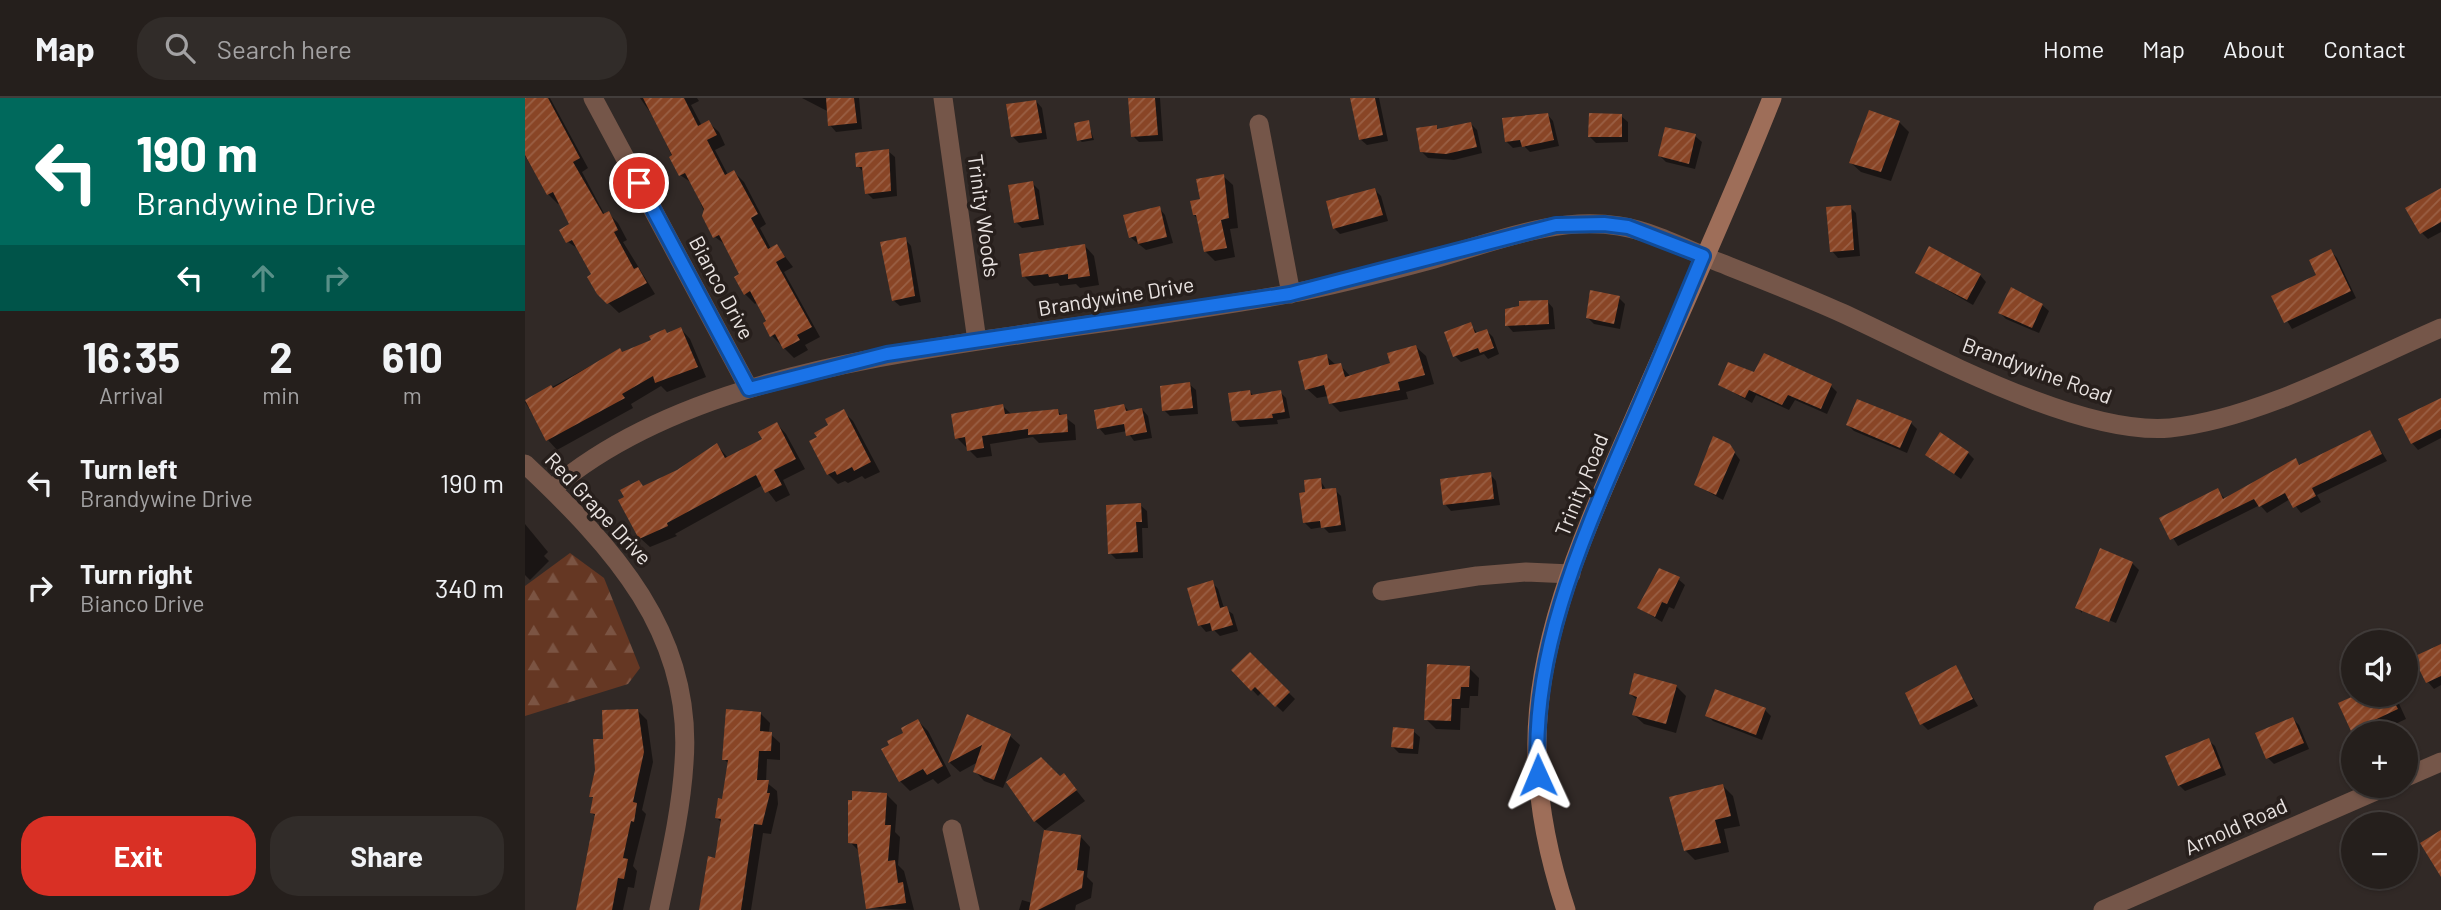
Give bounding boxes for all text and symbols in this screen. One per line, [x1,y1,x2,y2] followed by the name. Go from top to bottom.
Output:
[137,17,627,80] search box
[35,28,95,68] text: Map
[161,29,199,67] icon: search
[217,33,352,64] text: Search here
[2043,34,2104,63] text: Home
[2142,34,2185,63] text: Map
[2223,34,2285,63] text: About
[2323,34,2406,63] text: Contact
[136,123,258,182] text: 190 m
[21,126,112,217] icon: left
[609,153,669,213] pin
[963,153,1005,279] street label: Trinity Woods
[620,164,658,202] icon: arrive
[136,183,376,221] text: Brandywine Drive
[685,231,760,343] street label: Bianco Drive
[171,259,209,297] icon: left
[244,259,282,297] icon: ahead
[317,259,355,297] icon: right
[1036,271,1196,320] street label: Brandywine Drive
[82,331,180,381] text: 16:35
[269,331,293,381] text: 2
[382,331,443,381] text: 610
[1959,331,2116,408] street label: Brandywine Road
[99,381,163,409] text: Arrival
[262,381,300,409] text: min
[403,381,422,409] text: m
[1549,429,1613,539] street label: Trinity Road
[541,447,658,569] street label: Red Grape Drive
[80,453,178,484] text: Turn left
[21,464,59,502] icon: left
[440,467,504,498] text: 190 m
[80,484,253,512] text: Brandywine Drive
[80,558,193,589] text: Turn right
[21,569,59,607] icon: right
[435,572,504,603] text: 340 m
[80,589,205,617] text: Bianco Drive
[2341,630,2418,889] map controls
[2341,630,2418,707] button: sound
[2341,721,2418,798] button: +
[1501,738,1575,812] position arrow
[2180,792,2291,859] street label: Arnold Road
[2341,812,2418,889] button: −
[21,816,256,896] button: Exit
[270,816,504,896] button: Share

